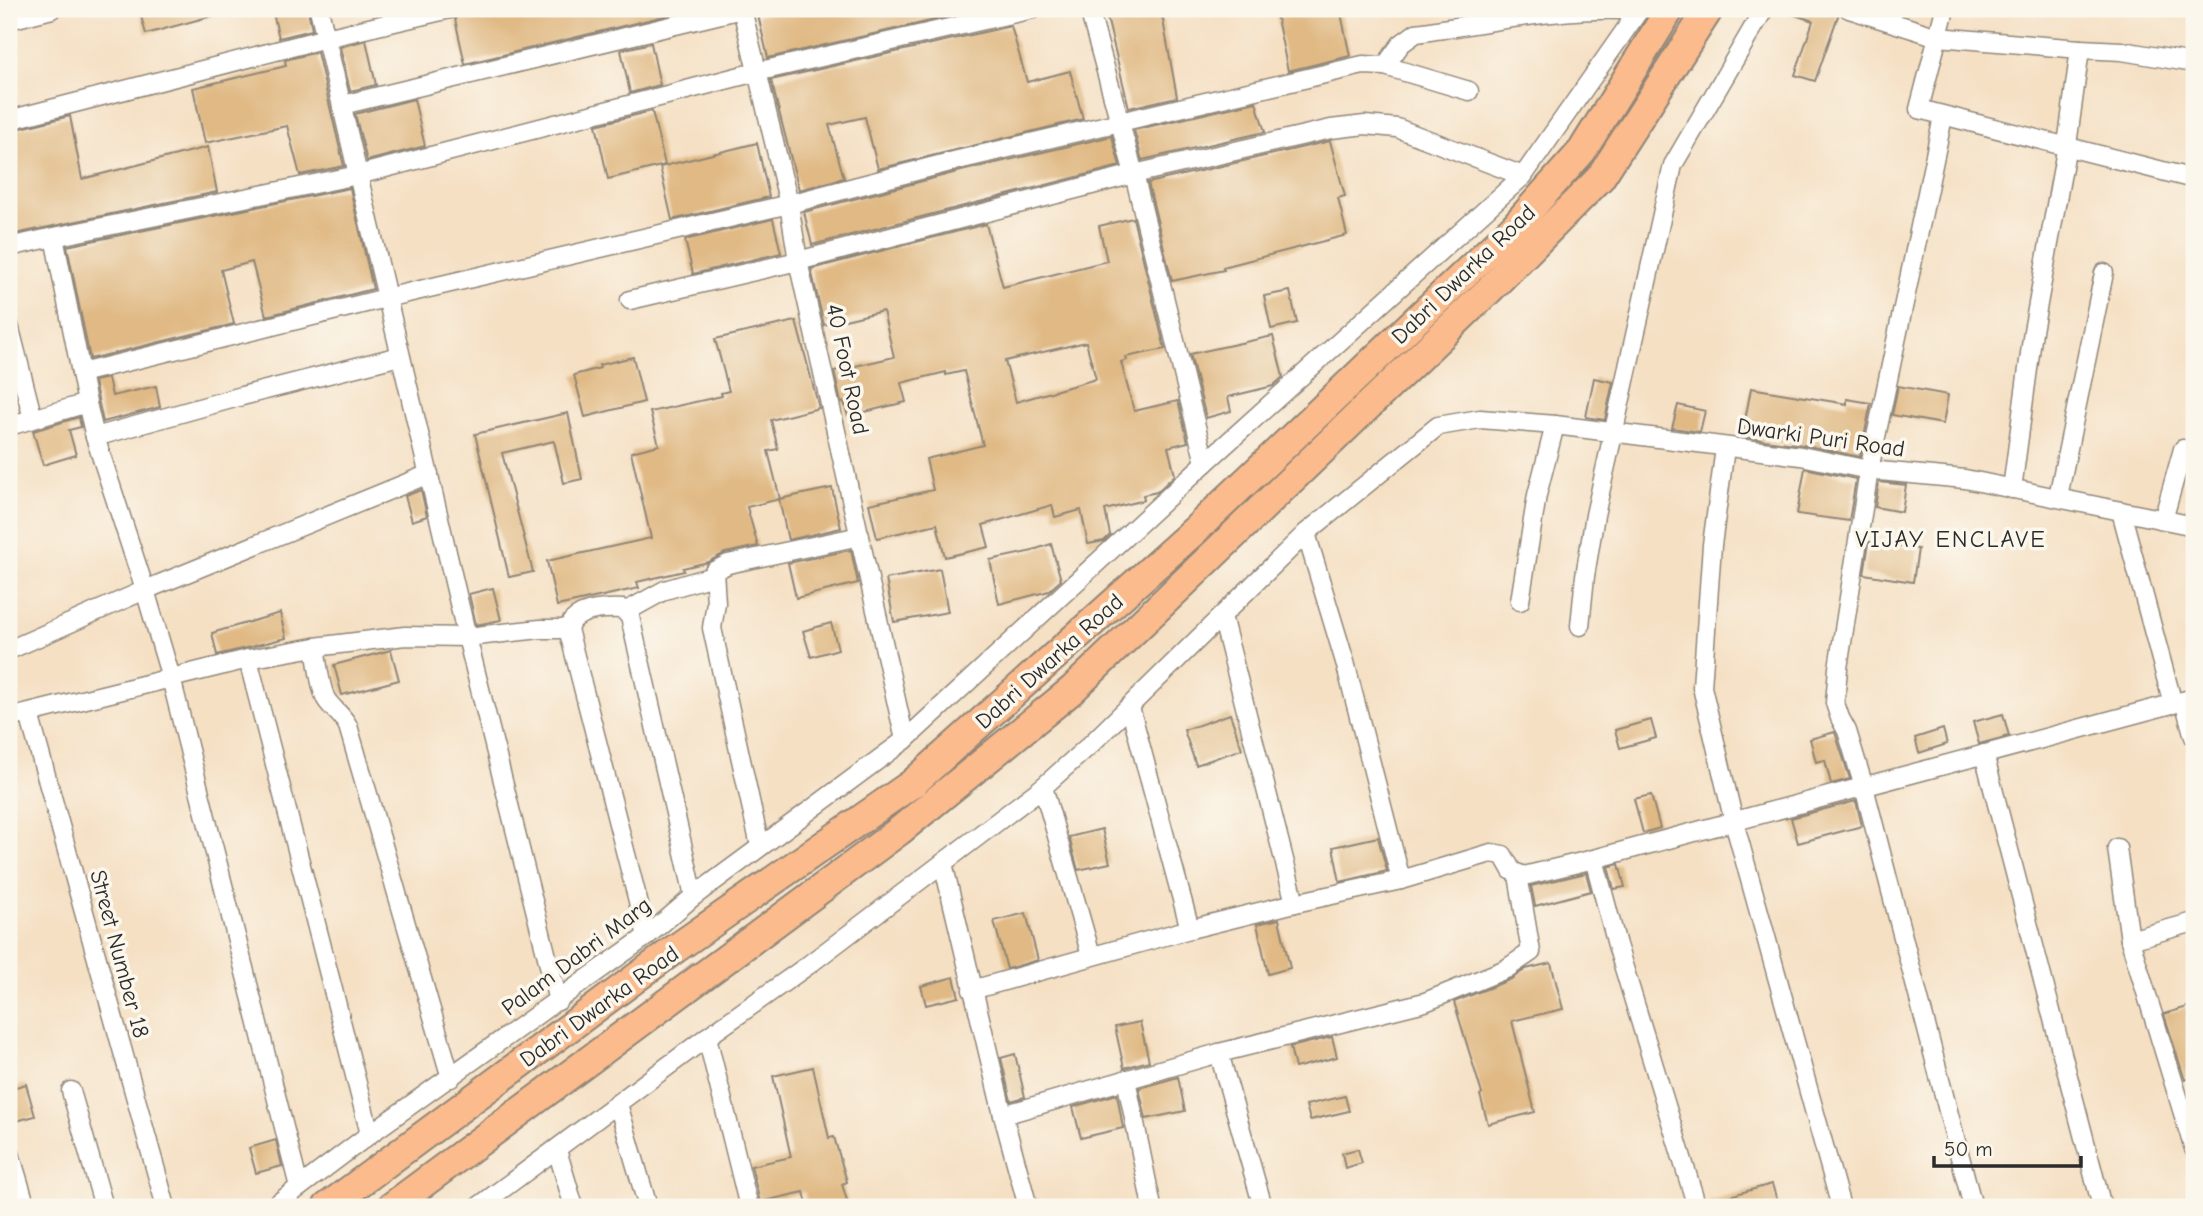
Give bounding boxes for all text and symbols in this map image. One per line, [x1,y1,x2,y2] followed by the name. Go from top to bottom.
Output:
[1386,199,1541,350] street label: Dabri Dwarka Road
[820,301,875,437] street label: 40 Foot Road
[1735,412,1907,463] street label: Dwarki Puri Road
[1855,525,2047,553] district label: VIJAY ENCLAVE
[970,588,1129,735] street label: Dabri Dwarka Road
[84,867,155,1041] street label: Street Number 18
[496,892,656,1021] street label: Palam Dabri Marg
[515,940,684,1073] street label: Dabri Dwarka Road
[1934,1125,2080,1169] scale bar
[1944,1137,1993,1161] text: 50 m

